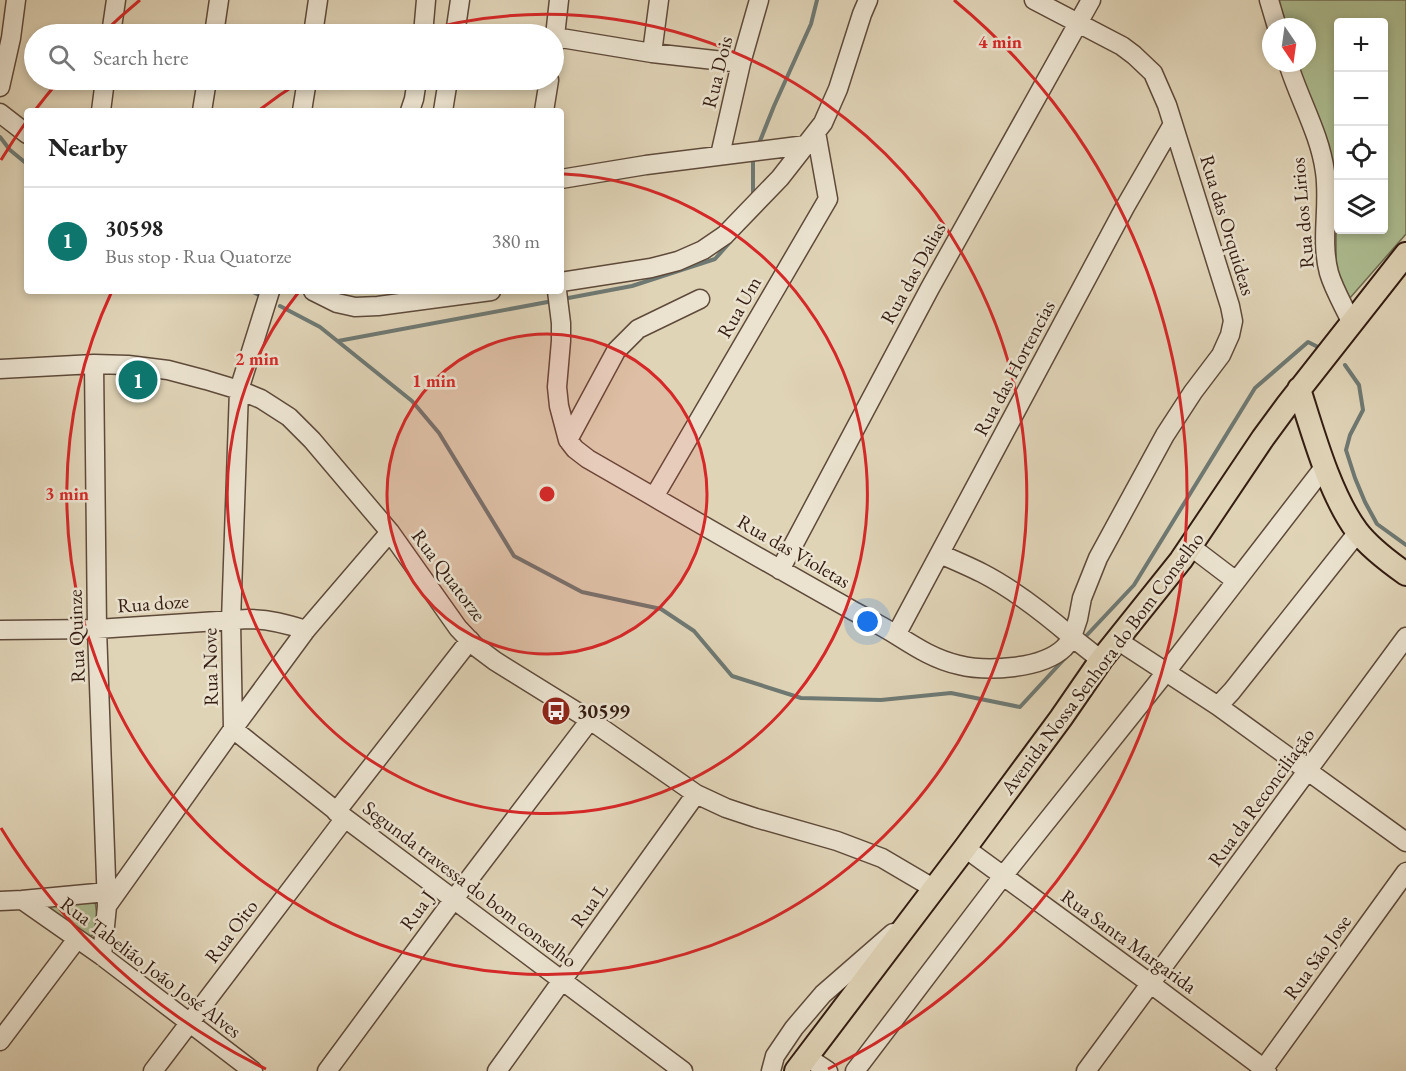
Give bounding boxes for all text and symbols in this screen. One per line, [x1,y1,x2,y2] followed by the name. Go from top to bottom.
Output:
[1262,18,1316,72] north arrow
[1334,18,1388,234] map controls
[1334,18,1388,72] button: +
[24,24,564,90] search box
[978,30,1022,53] text: 4 min
[696,33,738,111] street label: Rua Dois
[45,41,78,74] icon: search
[93,43,188,72] text: Search here
[1334,72,1388,126] button: −
[1334,126,1388,180] button: locate
[48,130,128,164] text: Nearby
[1194,152,1262,298] street label: Rua das Orquideas
[1284,156,1320,270] street label: Rua dos Lirios
[1334,180,1388,234] button: layers
[105,214,163,243] text: 30598
[874,217,952,329] street label: Rua das Dalias
[62,228,73,254] text: 1
[492,228,540,254] text: 380 m
[105,243,292,269] text: Bus stop · Rua Quatorze
[711,271,767,343] street label: Rua Um
[967,296,1061,440] street label: Rua das Hortencias
[235,347,279,370] text: 2 min
[118,358,158,403] pin: 1
[412,369,456,392] text: 1 min
[45,482,89,505] text: 3 min
[537,484,557,504] centre of rings
[733,508,855,594] street label: Rua das Violetas
[406,524,492,626] street label: Rua Quatorze
[994,526,1209,800] street label: Avenida Nossa Senhora do Bom Conselho
[116,588,190,618] street label: Rua doze
[61,589,91,683] street label: Rua Quinze
[853,607,882,636] your location
[196,627,224,706] street label: Rua Nove
[540,695,572,727] bus stop icon: 30599
[577,698,630,724] place label: 30599
[1202,722,1320,872] street label: Rua da Reconciliação
[358,795,582,973] street label: Segunda travessa do bom conselho
[564,877,614,932] street label: Rua L
[1056,883,1202,999] street label: Rua Santa Margarida
[394,885,440,935] street label: Rua J
[55,890,247,1044] street label: Rua Tabelião João José Alves
[199,894,263,968] street label: Rua Oito
[1277,909,1357,1005] street label: Rua São Jose

